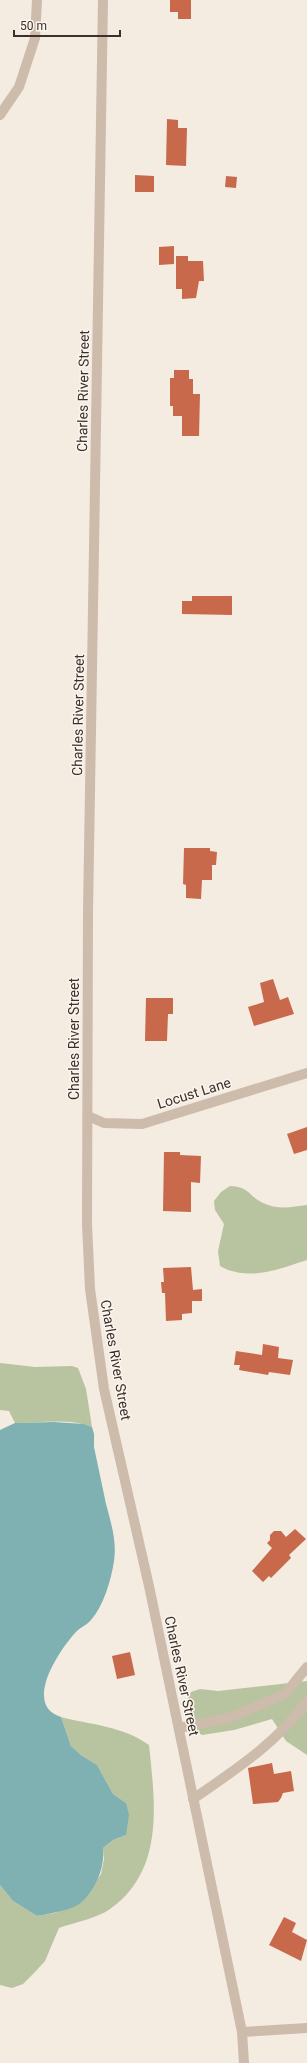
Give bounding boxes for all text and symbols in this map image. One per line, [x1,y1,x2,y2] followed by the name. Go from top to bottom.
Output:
[14,12,120,38] scale bar
[20,19,47,33] text: 50 m
[74,329,92,452] street label: Charles River Street
[69,653,87,776] street label: Charles River Street
[66,978,82,1100] street label: Charles River Street
[155,1074,233,1112] street label: Locust Lane
[98,1299,135,1422] street label: Charles River Street
[161,1615,203,1738] street label: Charles River Street

